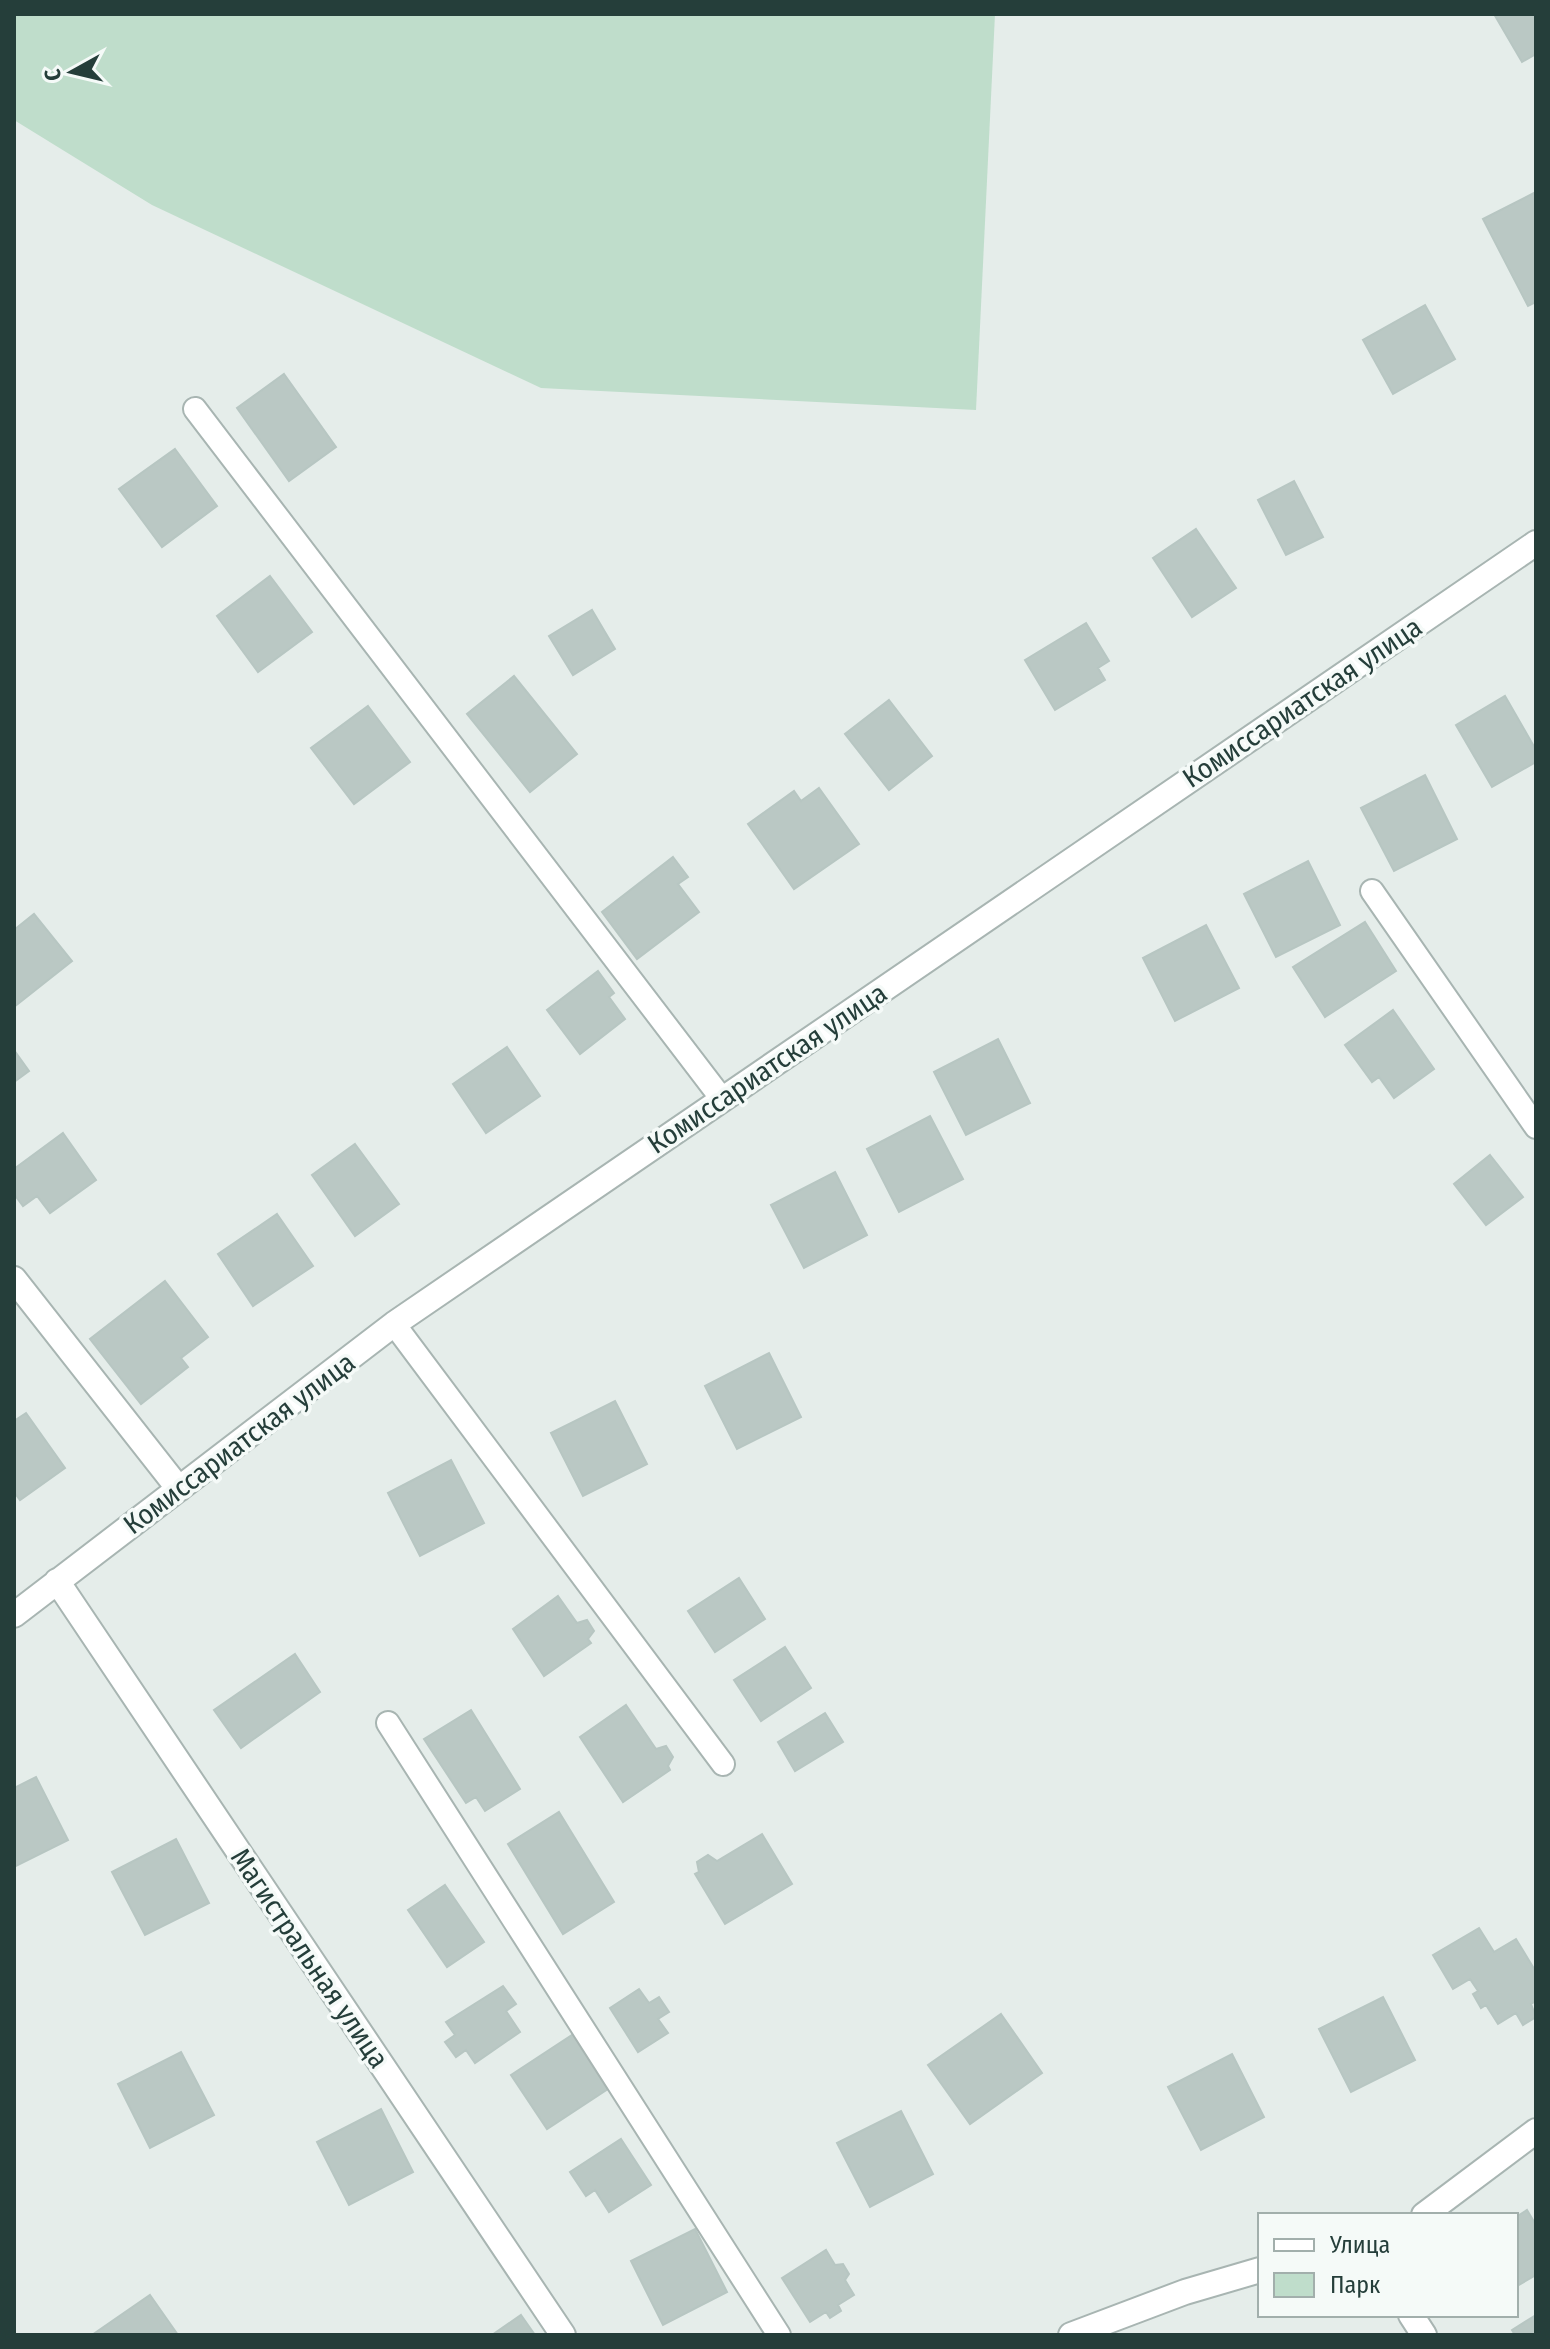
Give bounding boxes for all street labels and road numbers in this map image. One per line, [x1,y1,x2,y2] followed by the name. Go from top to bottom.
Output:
[1177,610,1428,795] street label: Комиссариатская улица
[642,976,893,1161] street label: Комиссариатская улица
[117,1346,361,1541] street label: Комиссариатская улица
[224,1842,395,2074] street label: Магистральная улица

